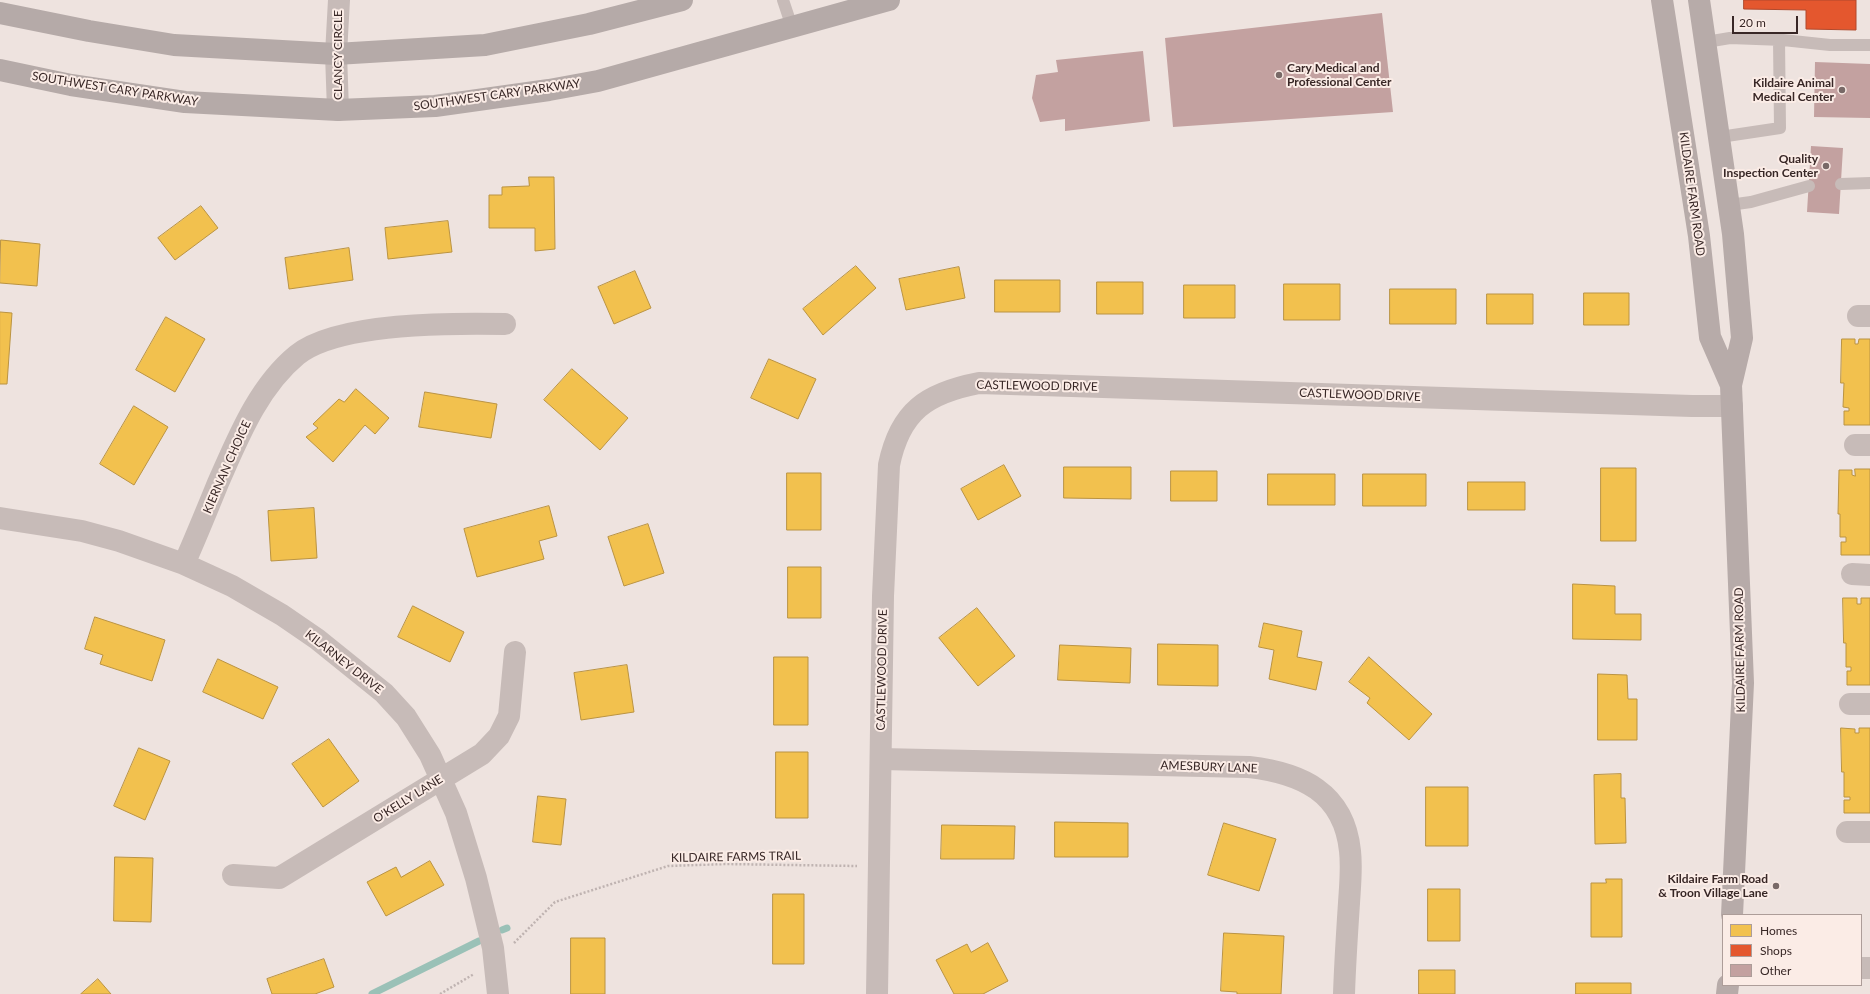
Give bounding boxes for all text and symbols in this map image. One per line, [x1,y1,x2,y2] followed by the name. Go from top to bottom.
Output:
[1734,8,1800,34] scale bar
[331,10,345,100] street label: CLANCY CIRCLE
[1739,15,1766,30] text: 20 m
[1287,61,1391,89] place label: Cary Medical and Professional Center
[31,69,199,109] street label: SOUTHWEST CARY PARKWAY
[1274,70,1284,80] marker: Cary Medical and Professional Center
[413,76,581,114] street label: SOUTHWEST CARY PARKWAY
[1753,76,1834,104] place label: Kildaire Animal Medical Center
[1837,85,1847,95] marker: Kildaire Animal Medical Center
[1676,131,1708,257] street label: KILDAIRE FARM ROAD
[1723,152,1818,180] place label: Quality Inspection Center
[1821,161,1831,171] marker: Quality Inspection Center
[976,378,1098,394] street label: CASTLEWOOD DRIVE
[1299,386,1421,404] street label: CASTLEWOOD DRIVE
[200,418,254,516] street label: KIERNAN CHOICE
[1732,587,1748,713] street label: KILDAIRE FARM ROAD
[874,609,890,731] street label: CASTLEWOOD DRIVE
[302,627,386,697] street label: KILARNEY DRIVE
[1160,758,1258,776] street label: AMESBURY LANE
[371,772,445,826] street label: O'KELLY LANE
[671,849,801,865] street label: KILDAIRE FARMS TRAIL
[1658,872,1768,900] place label: Kildaire Farm Road & Troon Village Lane
[1771,881,1781,891] marker: Kildaire Farm Road & Troon Village Lane
[1722,914,1862,986] legend
[1760,923,1797,938] text: Homes
[1760,943,1792,958] text: Shops
[1760,963,1791,978] text: Other

